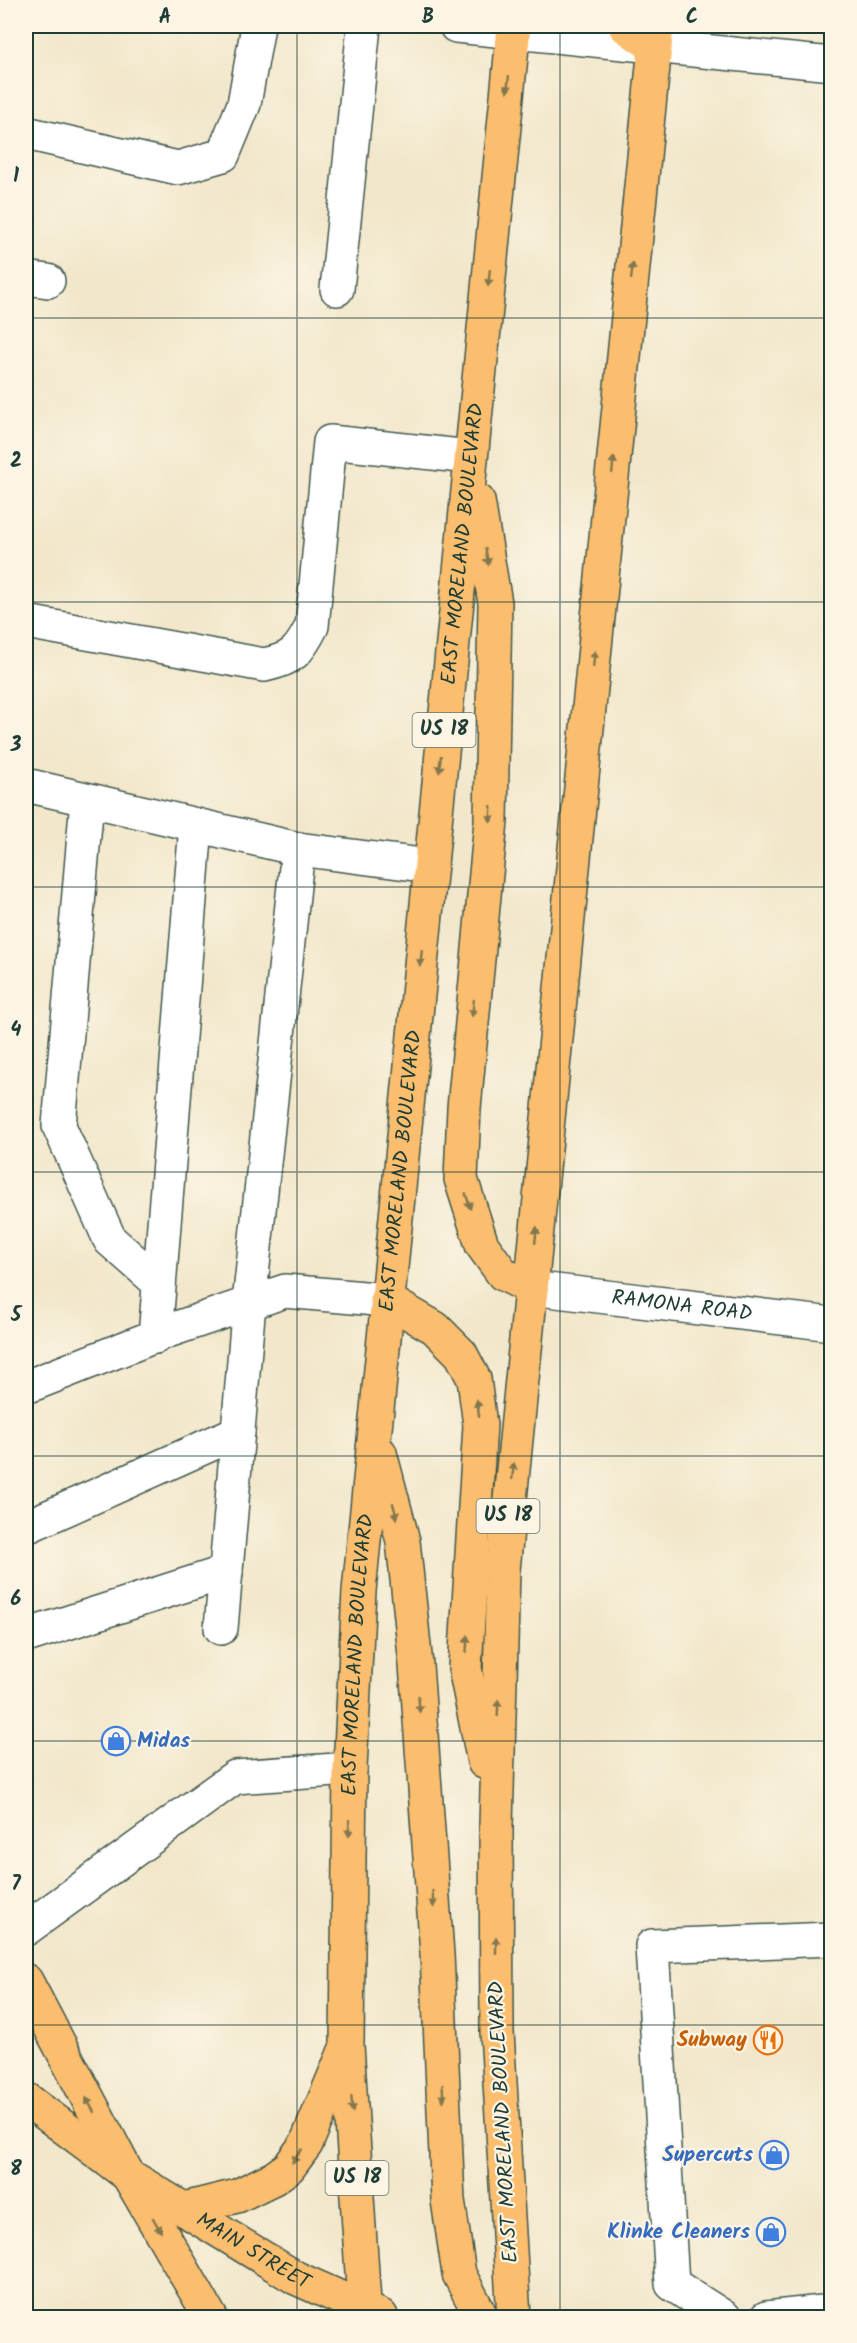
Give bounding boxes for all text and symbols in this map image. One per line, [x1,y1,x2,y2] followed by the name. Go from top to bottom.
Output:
[159,2,171,34] text: A
[422,2,434,34] text: B
[686,2,698,34] text: C
[503,74,513,93] one-way arrow
[13,161,19,193] text: 1
[627,262,637,281] one-way arrow
[484,268,494,287] one-way arrow
[432,402,493,686] street label: EAST MORELAND BOULEVARD
[10,446,22,478] text: 2
[608,456,618,475] one-way arrow
[483,547,492,566] one-way arrow
[589,650,599,669] one-way arrow
[412,713,476,747] road number: US 18
[10,730,22,762] text: 3
[435,755,445,774] one-way arrow
[487,804,496,823] one-way arrow
[416,949,426,968] one-way arrow
[468,999,478,1018] one-way arrow
[11,1015,22,1047] text: 4
[370,1029,431,1313] street label: EAST MORELAND BOULEVARD
[464,1192,473,1210] one-way arrow
[531,1226,541,1245] one-way arrow
[610,1281,754,1331] street label: RAMONA ROAD
[10,1300,23,1332] text: 5
[473,1398,482,1417] one-way arrow
[508,1462,518,1481] one-way arrow
[476,1499,540,1533] road number: US 18
[390,1502,400,1520] one-way arrow
[333,1512,383,1796] street label: EAST MORELAND BOULEVARD
[11,1584,22,1616] text: 6
[462,1635,471,1654] one-way arrow
[414,1695,424,1714] one-way arrow
[494,1698,503,1717] one-way arrow
[100,1725,132,1757] shop icon: Midas
[137,1725,190,1758] place label: Midas
[344,1818,354,1837] one-way arrow
[11,1869,21,1901] text: 7
[428,1889,438,1908] one-way arrow
[491,1935,501,1954] one-way arrow
[480,1980,528,2264] street label: EAST MORELAND BOULEVARD
[677,2024,747,2057] place label: Subway
[752,2024,784,2056] restaurant icon: Subway
[439,2084,448,2103] one-way arrow
[347,2094,357,2113] one-way arrow
[85,2096,95,2113] one-way arrow
[662,2139,753,2172] place label: Supercuts
[758,2139,790,2171] shop icon: Supercuts
[291,2147,303,2163] one-way arrow
[10,2154,22,2186] text: 8
[326,2161,388,2195] road number: US 18
[190,2204,317,2300] street label: MAIN STREET
[607,2216,750,2249] place label: Klinke Cleaners
[755,2216,787,2248] shop icon: Klinke Cleaners
[152,2217,162,2234] one-way arrow

